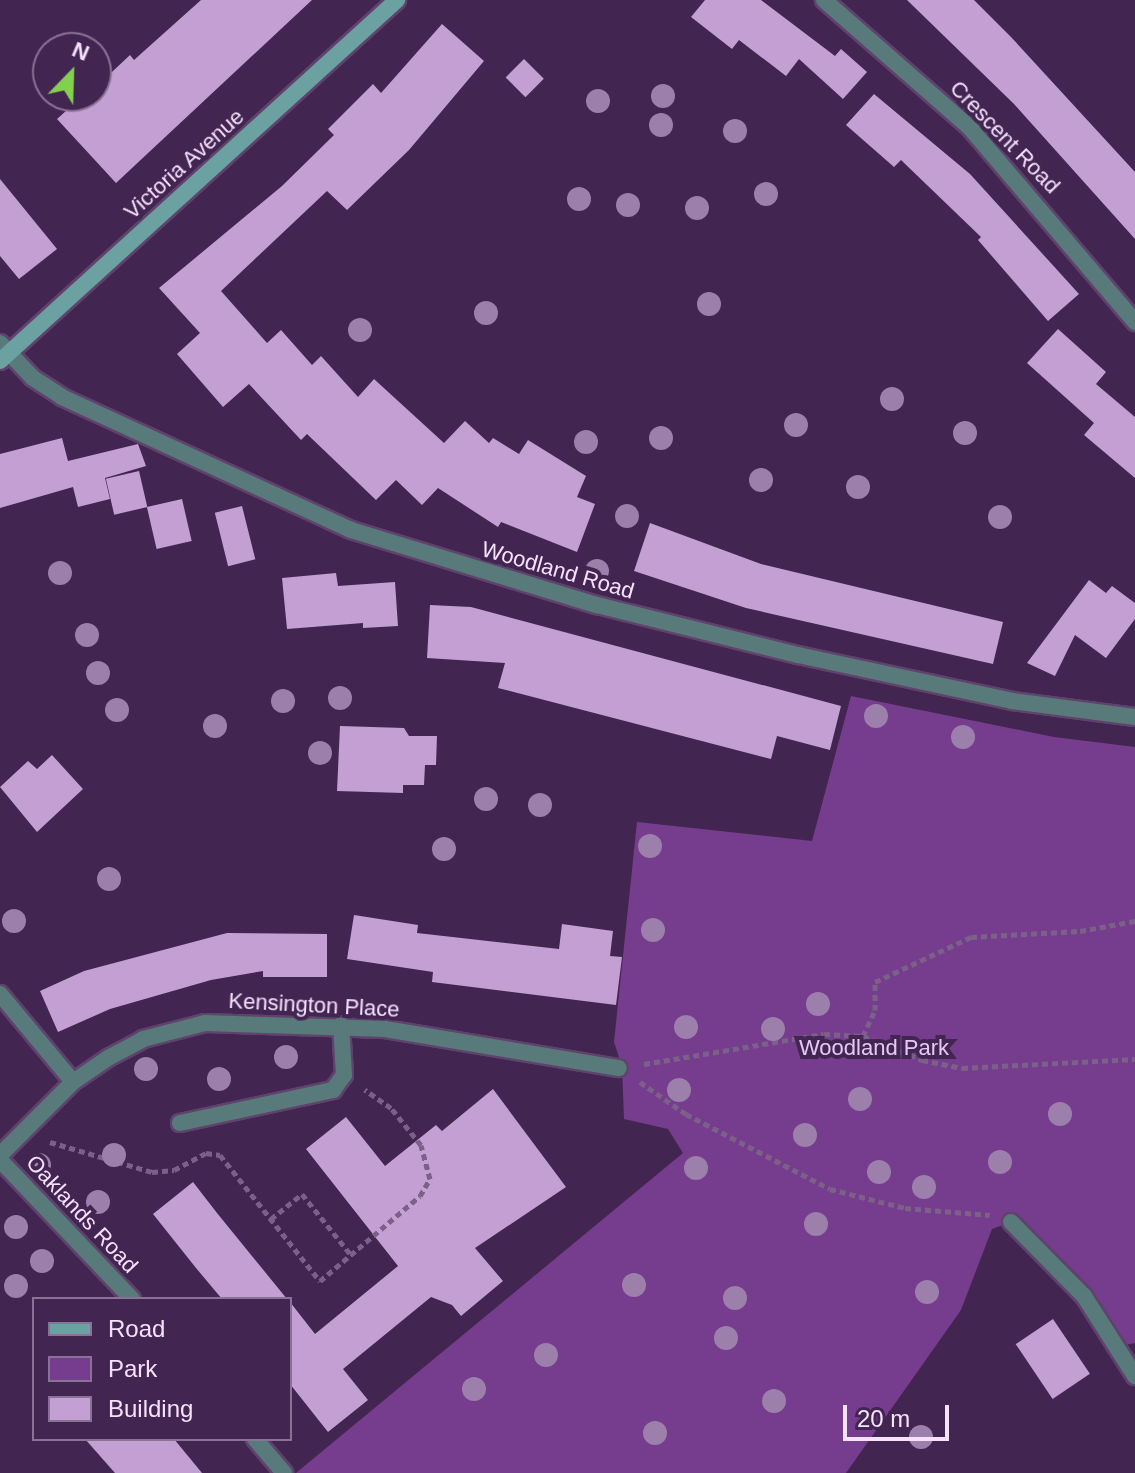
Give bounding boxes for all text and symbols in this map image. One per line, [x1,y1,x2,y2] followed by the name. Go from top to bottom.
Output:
[32,32,112,112] north arrow
[69,37,93,66] text: N
[945,75,1065,199] street label: Crescent Road
[118,103,250,225] street label: Victoria Avenue
[479,536,637,604] street label: Woodland Road
[228,987,400,1023] street label: Kensington Place
[799,1035,949,1061] park label: Woodland Park
[21,1150,143,1278] street label: Oaklands Road
[32,1297,292,1441] legend
[108,1315,165,1342] text: Road
[108,1355,157,1382] text: Park
[847,1389,953,1439] scale bar
[108,1395,193,1422] text: Building
[857,1405,910,1432] text: 20 m

